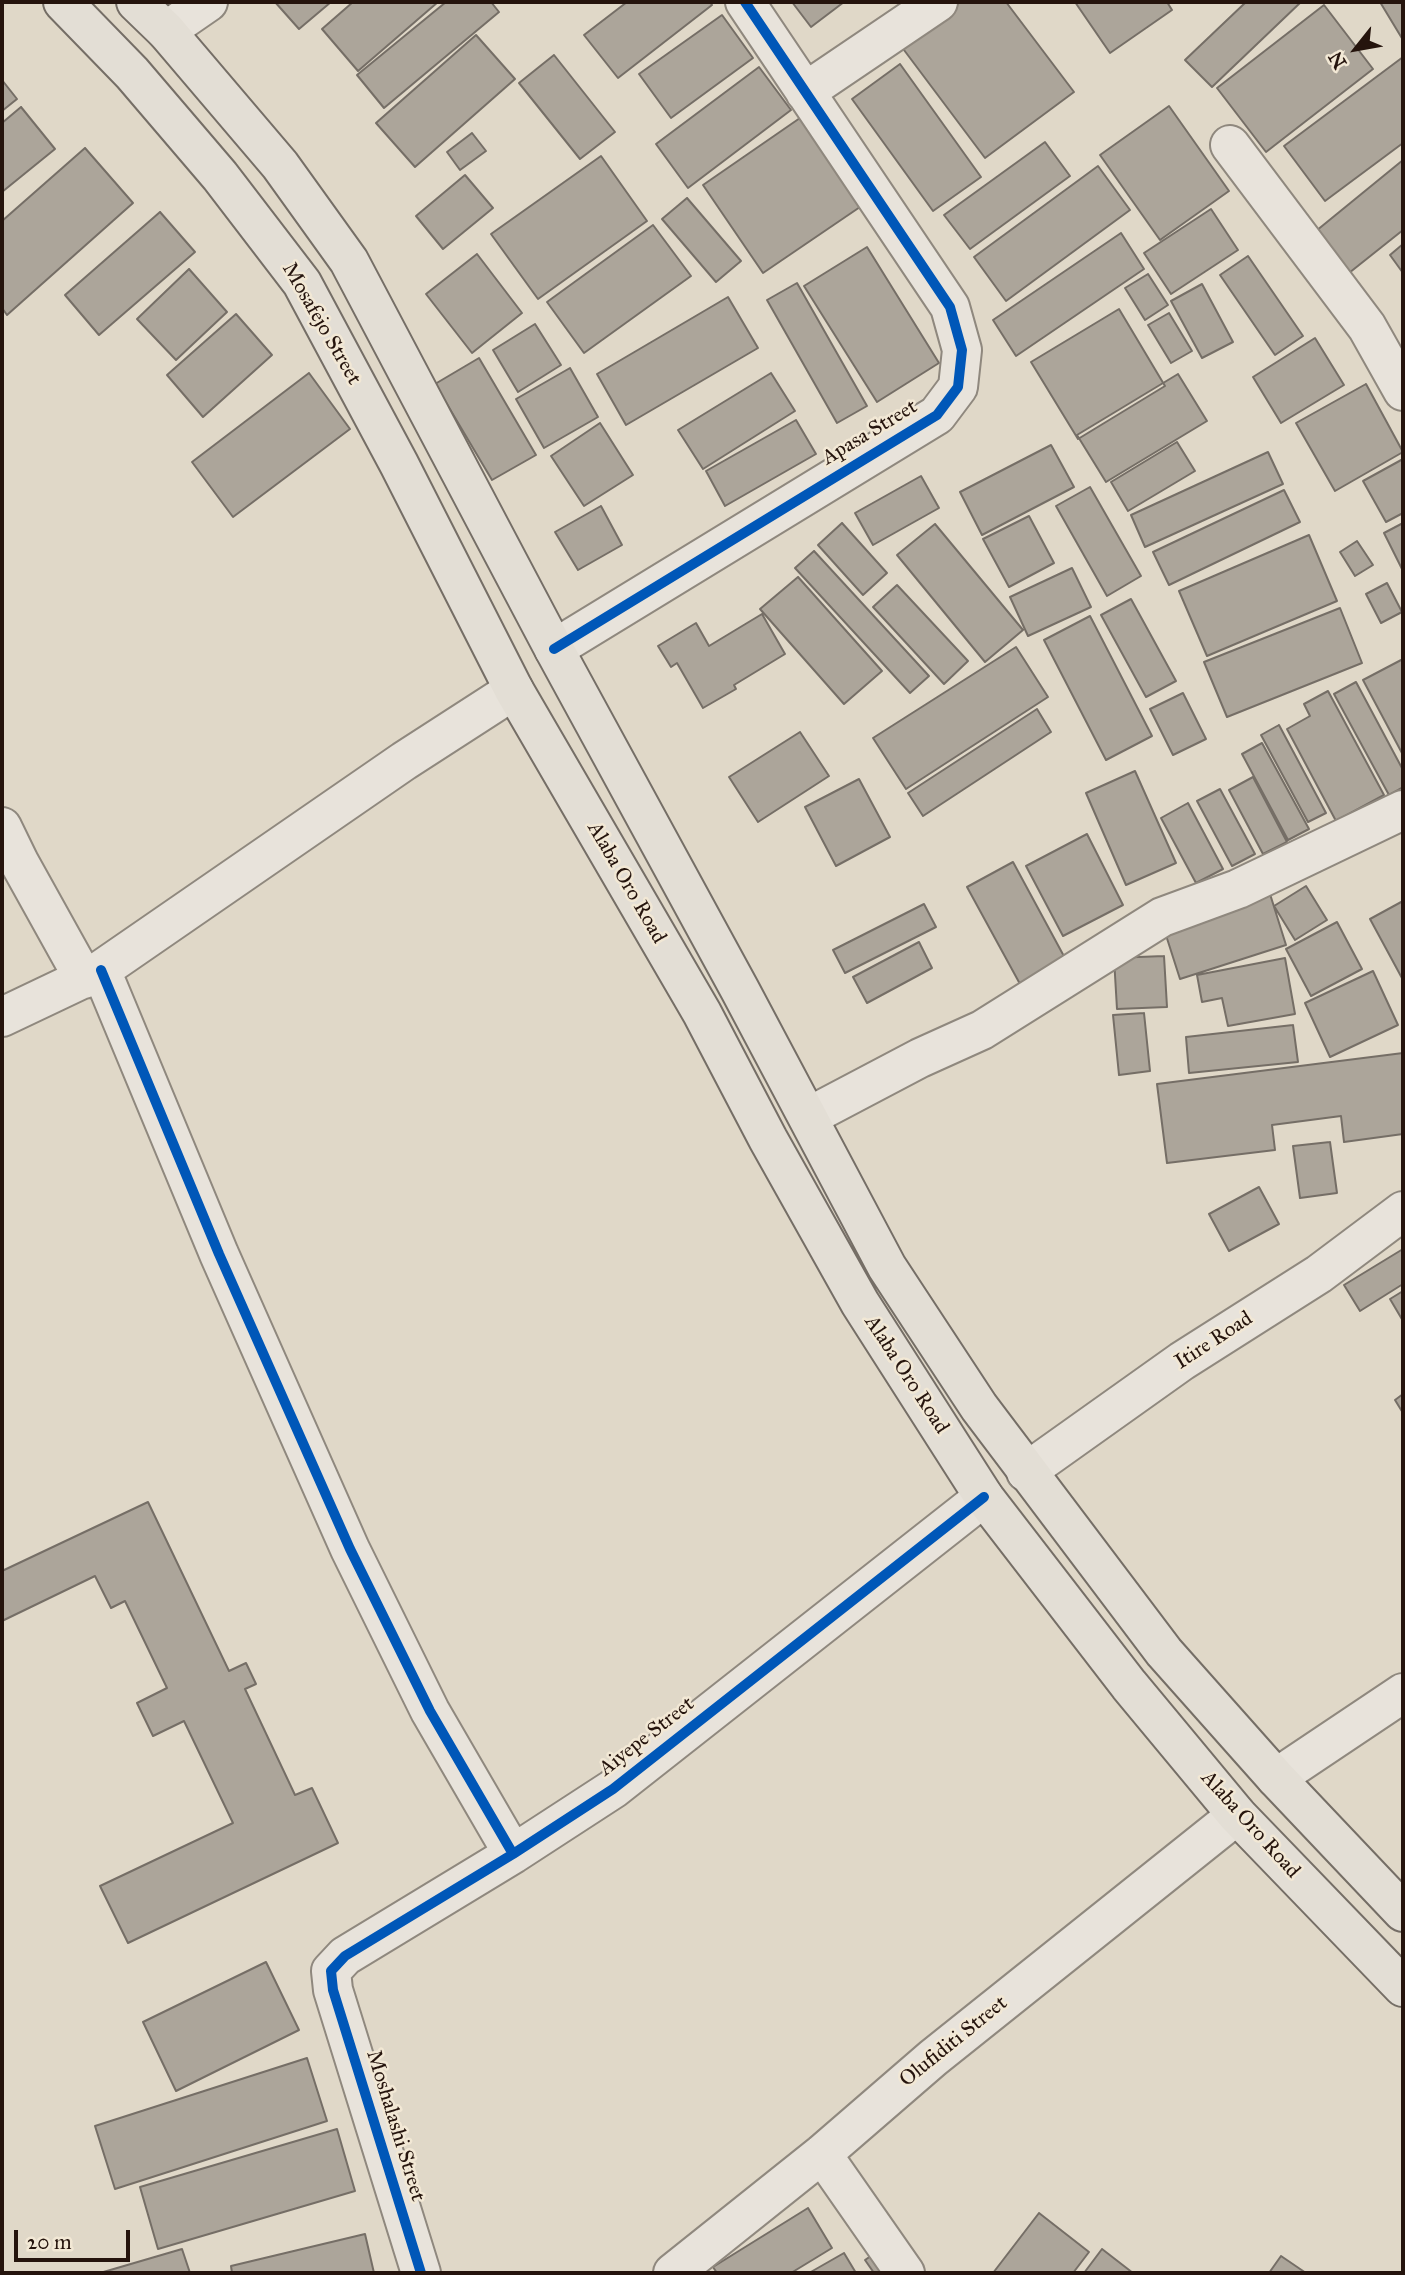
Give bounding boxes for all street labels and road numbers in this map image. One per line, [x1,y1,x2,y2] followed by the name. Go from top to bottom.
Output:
[276,258,366,390] street label: Mosafejo Street
[818,395,922,471] street label: Apasa Street
[581,818,671,948] street label: Alaba Oro Road
[1170,1307,1258,1375] street label: Itire Road
[858,1311,954,1439] street label: Alaba Oro Road
[594,1692,700,1782] street label: Aiyepe Street
[1195,1766,1305,1884] street label: Alaba Oro Road
[895,1991,1013,2093] street label: Olufiditi Street
[360,2047,430,2205] street label: Moshalashi Street

